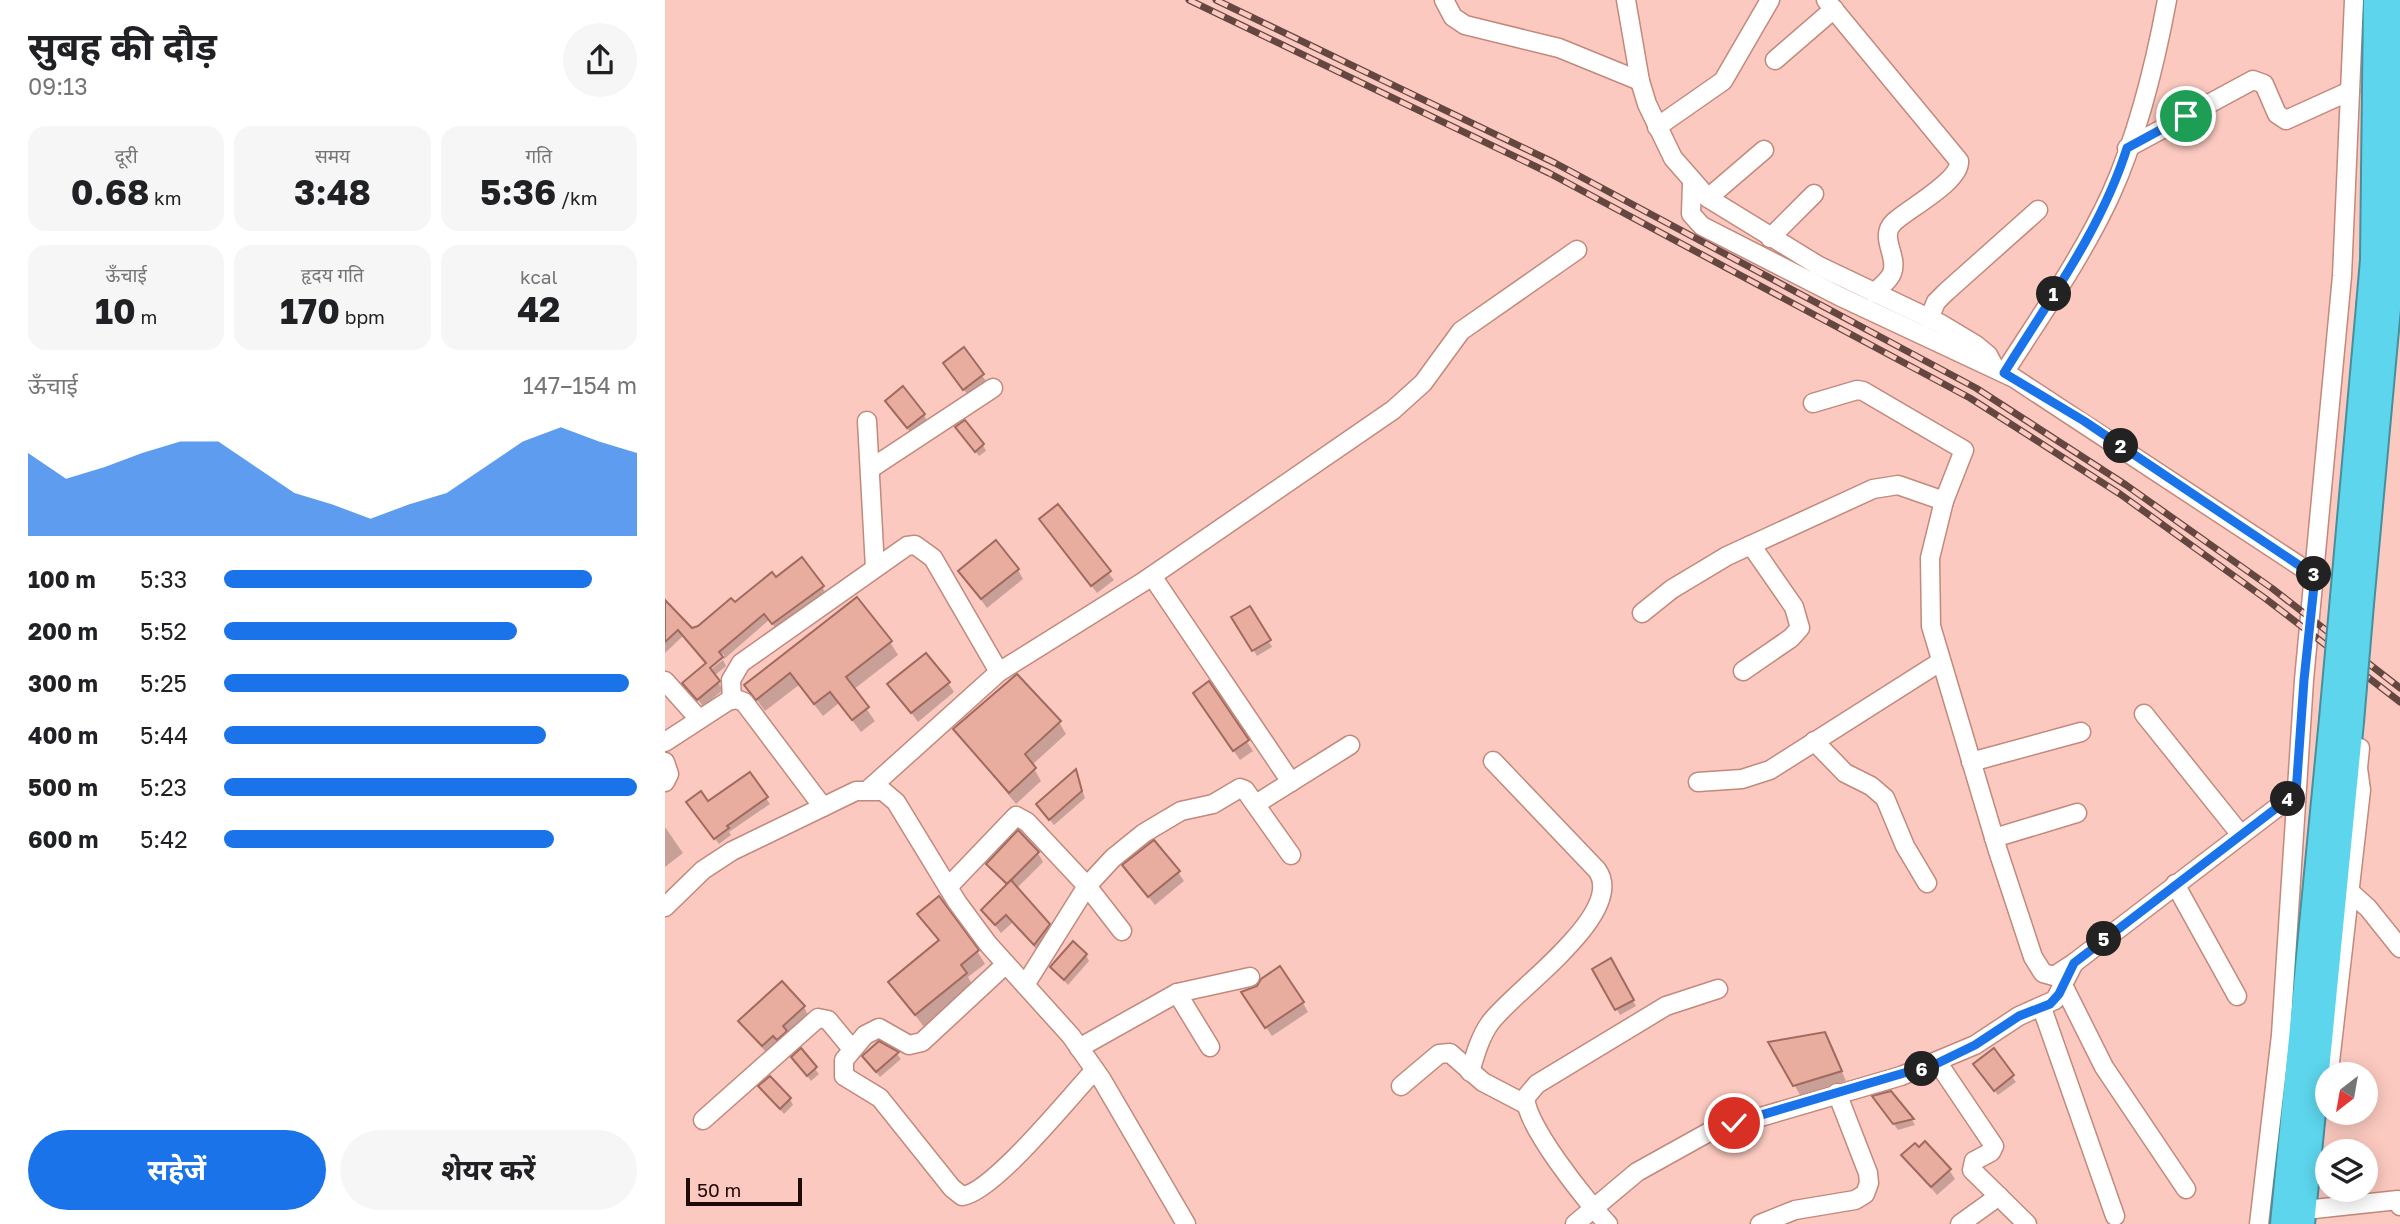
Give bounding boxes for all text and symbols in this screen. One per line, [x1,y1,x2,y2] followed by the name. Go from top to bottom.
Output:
[28,23,217,68] text: सुबह की दौड़
[563,23,637,97] button: share
[28,72,88,100] text: 09:13
[2156,86,2216,146] pin
[2167,97,2205,135] icon: arrive
[115,144,138,167] text: दूरी
[315,144,350,167] text: समय
[526,144,552,167] text: गति
[71,171,149,213] text: 0.68
[294,171,371,213] text: 3:48
[480,171,556,213] text: 5:36
[149,186,182,209] text: km
[556,186,598,209] text: /km
[106,263,147,286] text: ऊँचाई
[301,263,364,286] text: हृदय गति
[520,265,558,288] text: kcal
[2037,276,2071,312] pin: 1
[2049,282,2058,305] text: 1
[517,288,560,330] text: 42
[95,290,136,332] text: 10
[280,290,340,332] text: 170
[136,305,157,328] text: m
[340,305,385,328] text: bpm
[28,371,78,399] text: ऊँचाई
[523,371,637,399] text: 147–154 m
[2103,428,2139,464] pin: 2
[2115,434,2126,457] text: 2
[2297,556,2331,592] pin: 3
[2308,562,2319,585] text: 3
[28,565,96,593] text: 100 m
[140,565,187,593] text: 5:33
[28,617,98,645] text: 200 m
[140,617,187,645] text: 5:52
[28,669,98,697] text: 300 m
[140,669,187,697] text: 5:25
[28,721,98,749] text: 400 m
[140,721,188,749] text: 5:44
[28,773,98,801] text: 500 m
[140,773,187,801] text: 5:23
[2271,782,2305,816] pin: 4
[2282,787,2293,810] text: 4
[28,825,98,853] text: 600 m
[140,825,188,853] text: 5:42
[2087,922,2121,956] pin: 5
[2098,927,2109,950] text: 5
[1905,1052,1939,1086] pin: 6
[1915,1057,1928,1080] text: 6
[2315,1062,2378,1125] north arrow
[2315,1062,2378,1202] map controls
[1704,1093,1764,1153] pin
[1715,1104,1753,1142] icon: check
[28,1130,326,1210] button: सहेजें
[340,1130,637,1210] button: शेयर करें
[2315,1139,2378,1202] button: layers
[686,1175,801,1207] scale bar
[697,1178,741,1201] text: 50 m

